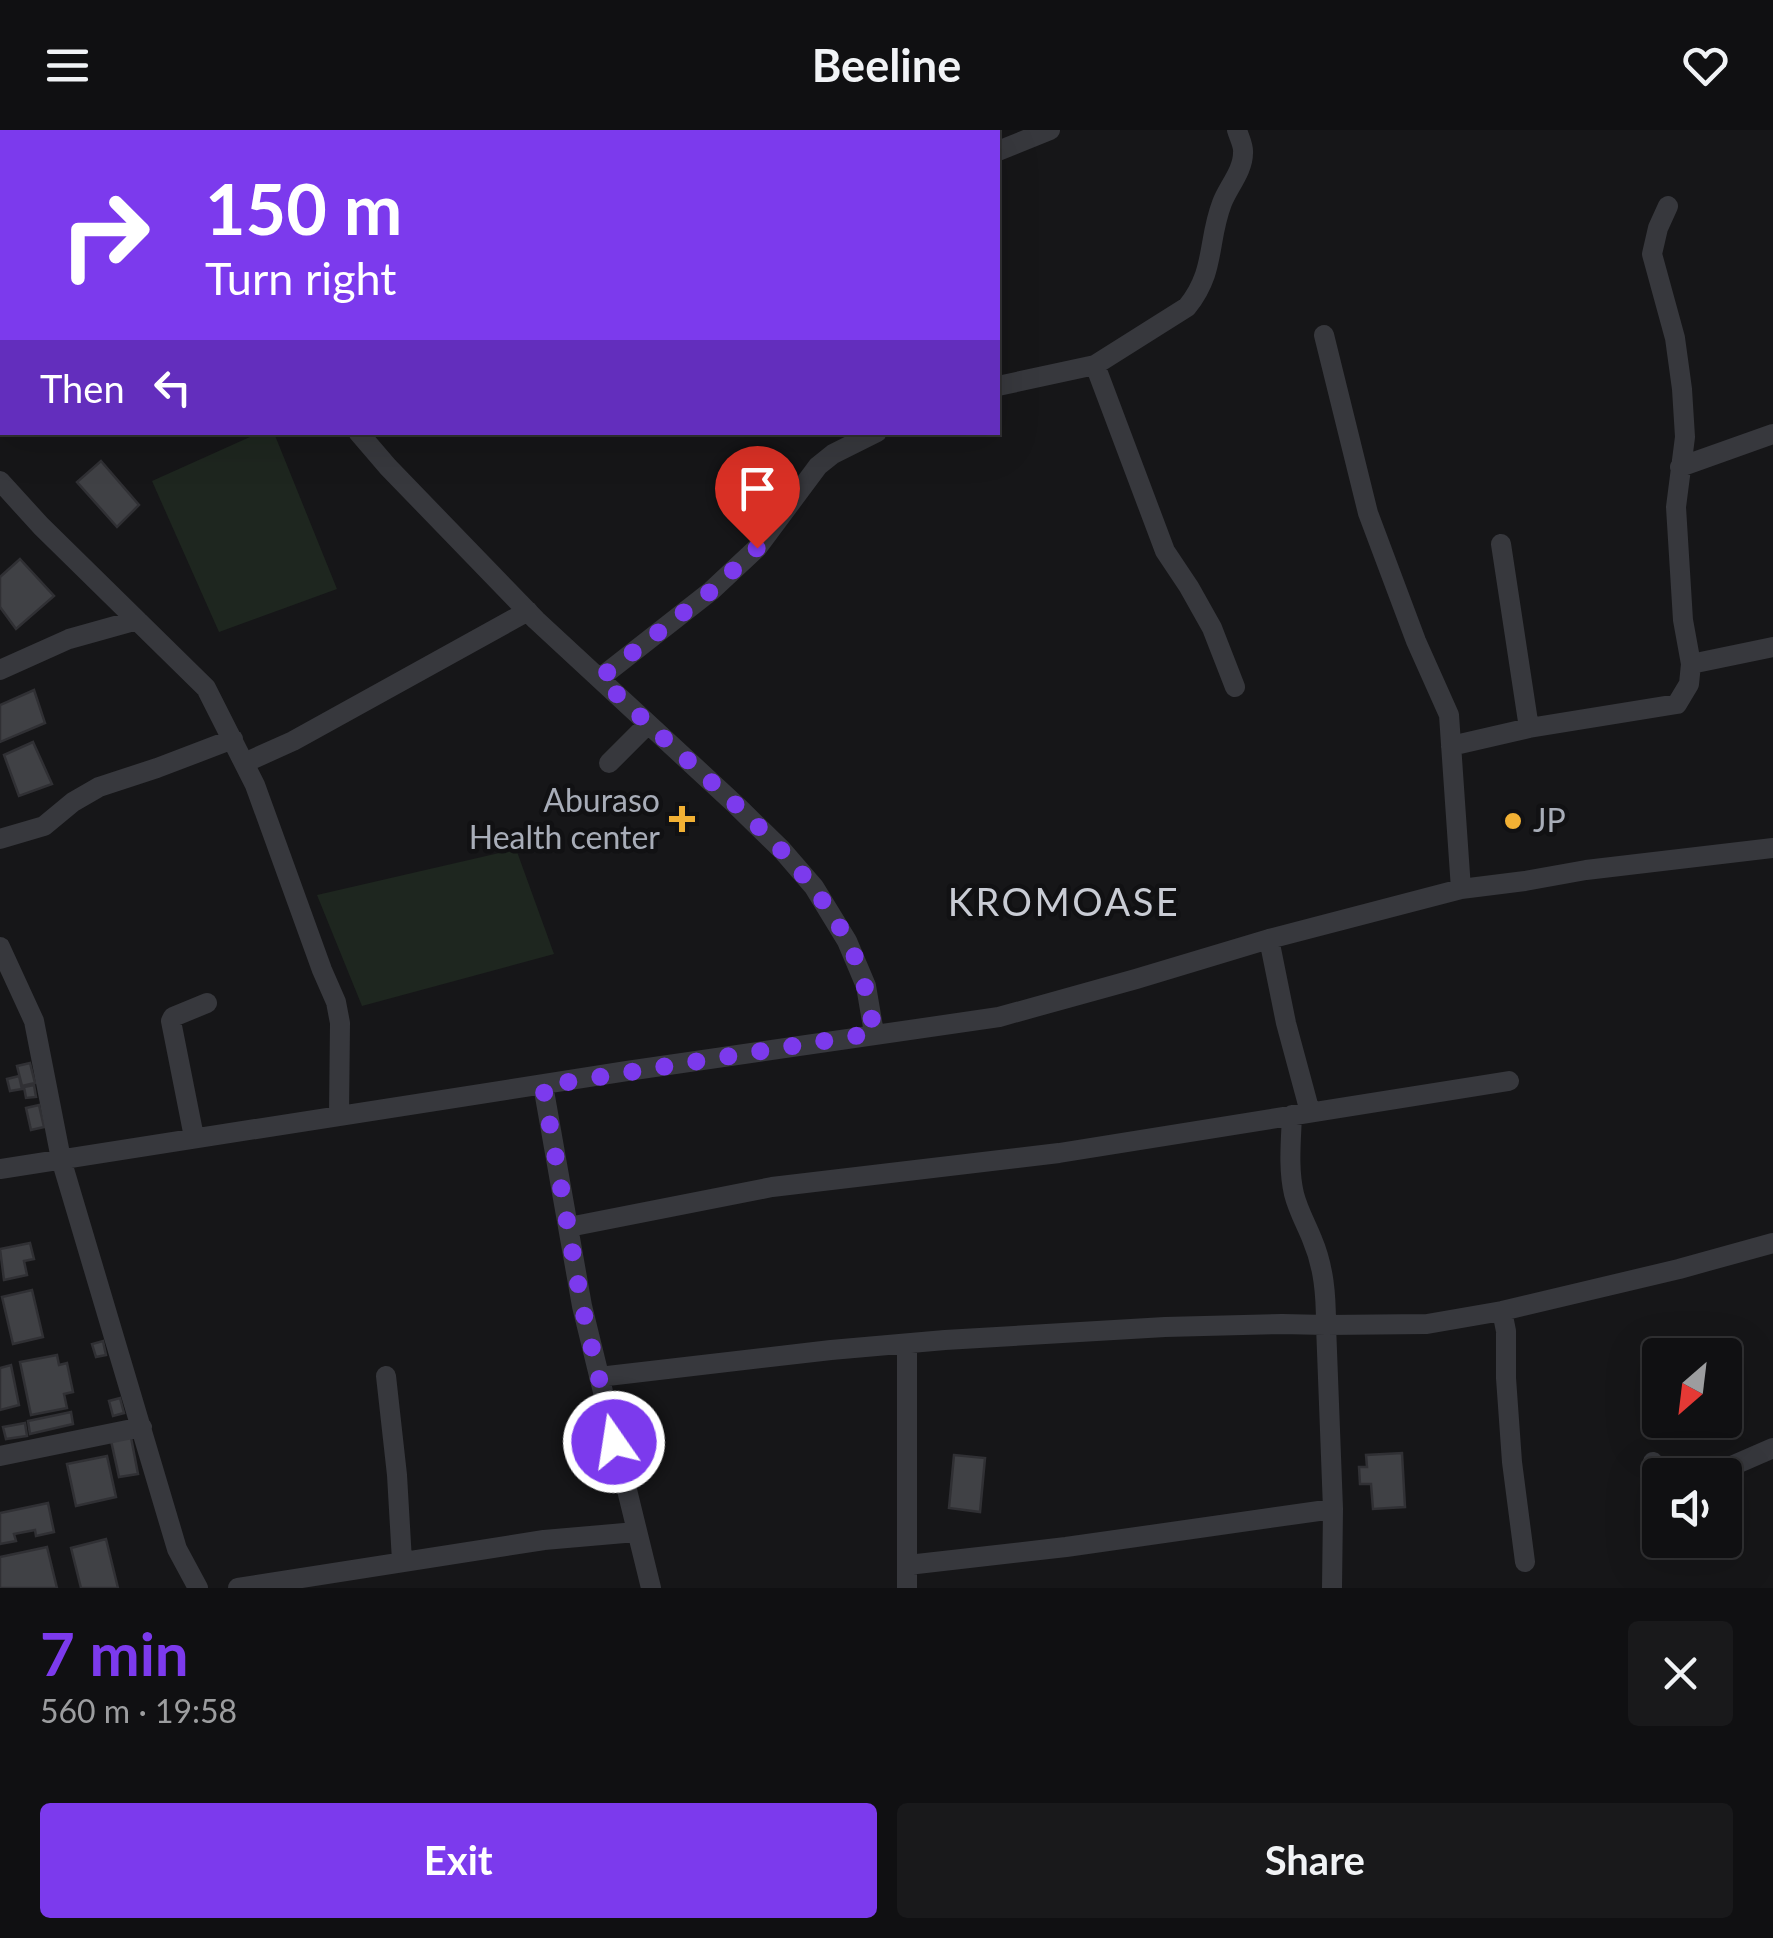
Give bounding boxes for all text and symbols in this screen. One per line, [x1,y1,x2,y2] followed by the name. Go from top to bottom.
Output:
[40,38,95,93] icon: menu
[812,38,961,92] text: Beeline
[1678,38,1733,93] icon: heart
[205,166,402,250] text: 150 m
[40,170,170,300] icon: right
[205,251,396,305] text: Turn right
[145,360,200,415] icon: left
[40,365,125,411] text: Then
[715,446,800,549] pin
[730,461,785,516] icon: arrive
[469,780,660,856] place label: Aburaso Health center
[1533,800,1566,839] place label: JP
[669,806,695,832] marker: Aburaso Health center
[1502,810,1524,832] marker: JP
[948,878,1180,924] district label: KROMOASE
[1642,1338,1742,1438] north arrow
[1642,1338,1742,1558] map controls
[562,1390,666,1494] position arrow
[1642,1458,1742,1558] button: sound
[40,1617,189,1689] text: 7 min
[1628,1621,1733,1726] button: close
[40,1691,237,1730] text: 560 m · 19:58
[40,1803,877,1918] button: Exit
[897,1803,1733,1918] button: Share

